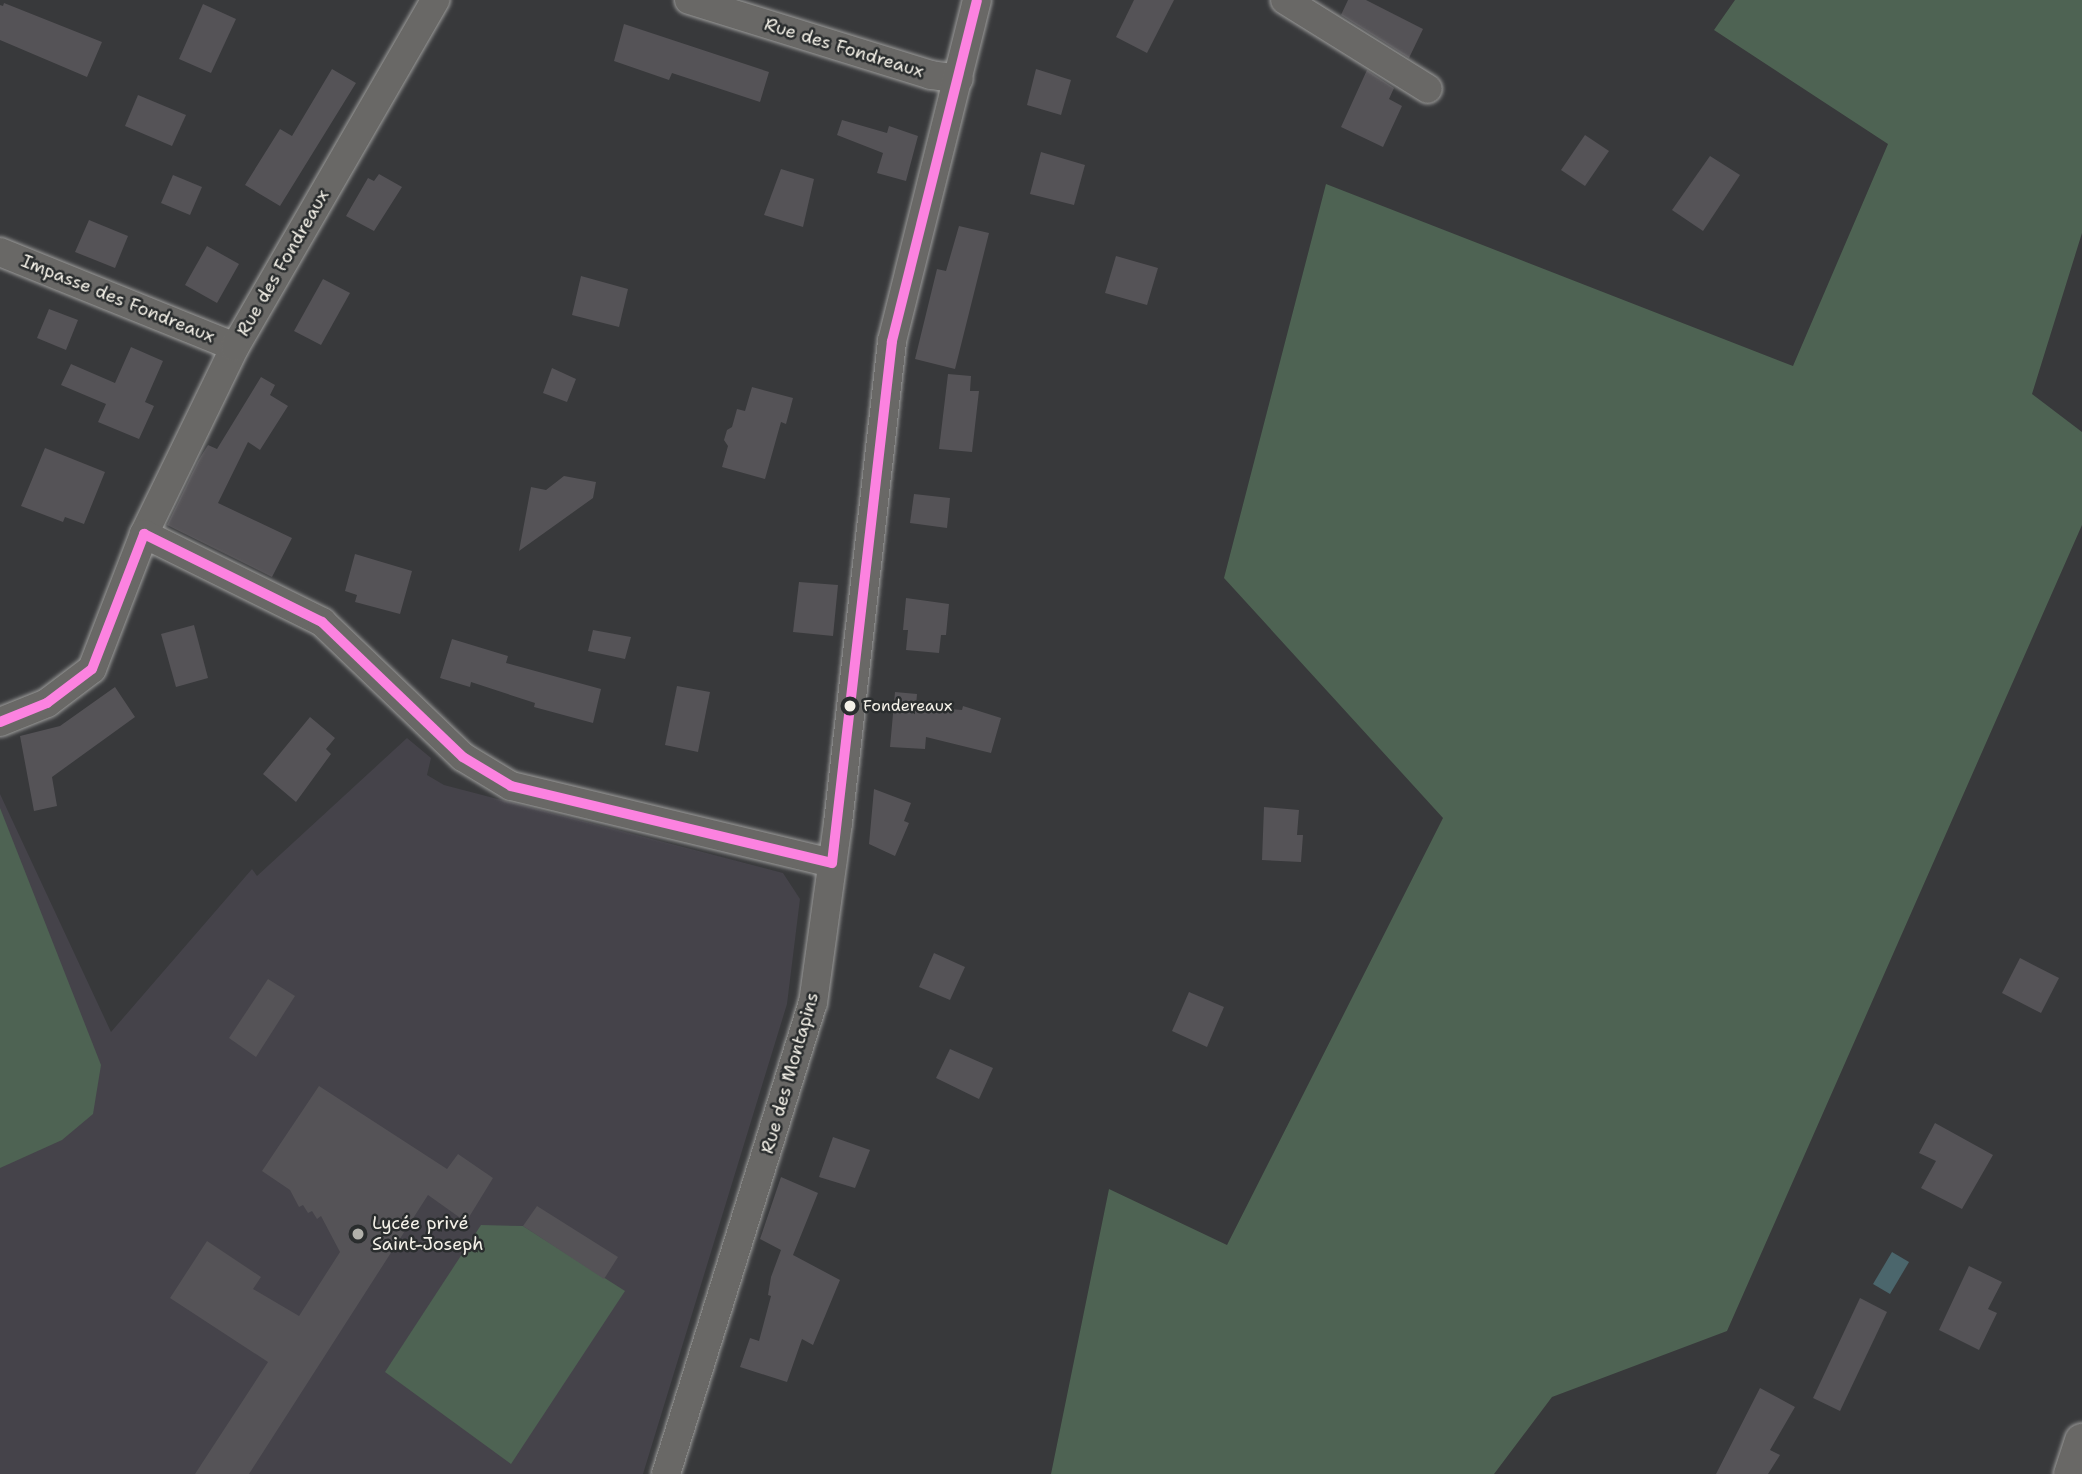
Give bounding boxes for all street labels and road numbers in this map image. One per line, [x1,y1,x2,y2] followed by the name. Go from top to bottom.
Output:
[762,13,926,83] street label: Rue des Fondreaux
[232,186,334,340] street label: Rue des Fondreaux
[18,250,218,348] street label: Impasse des Fondreaux
[757,990,823,1156] street label: Rue des Montapins

